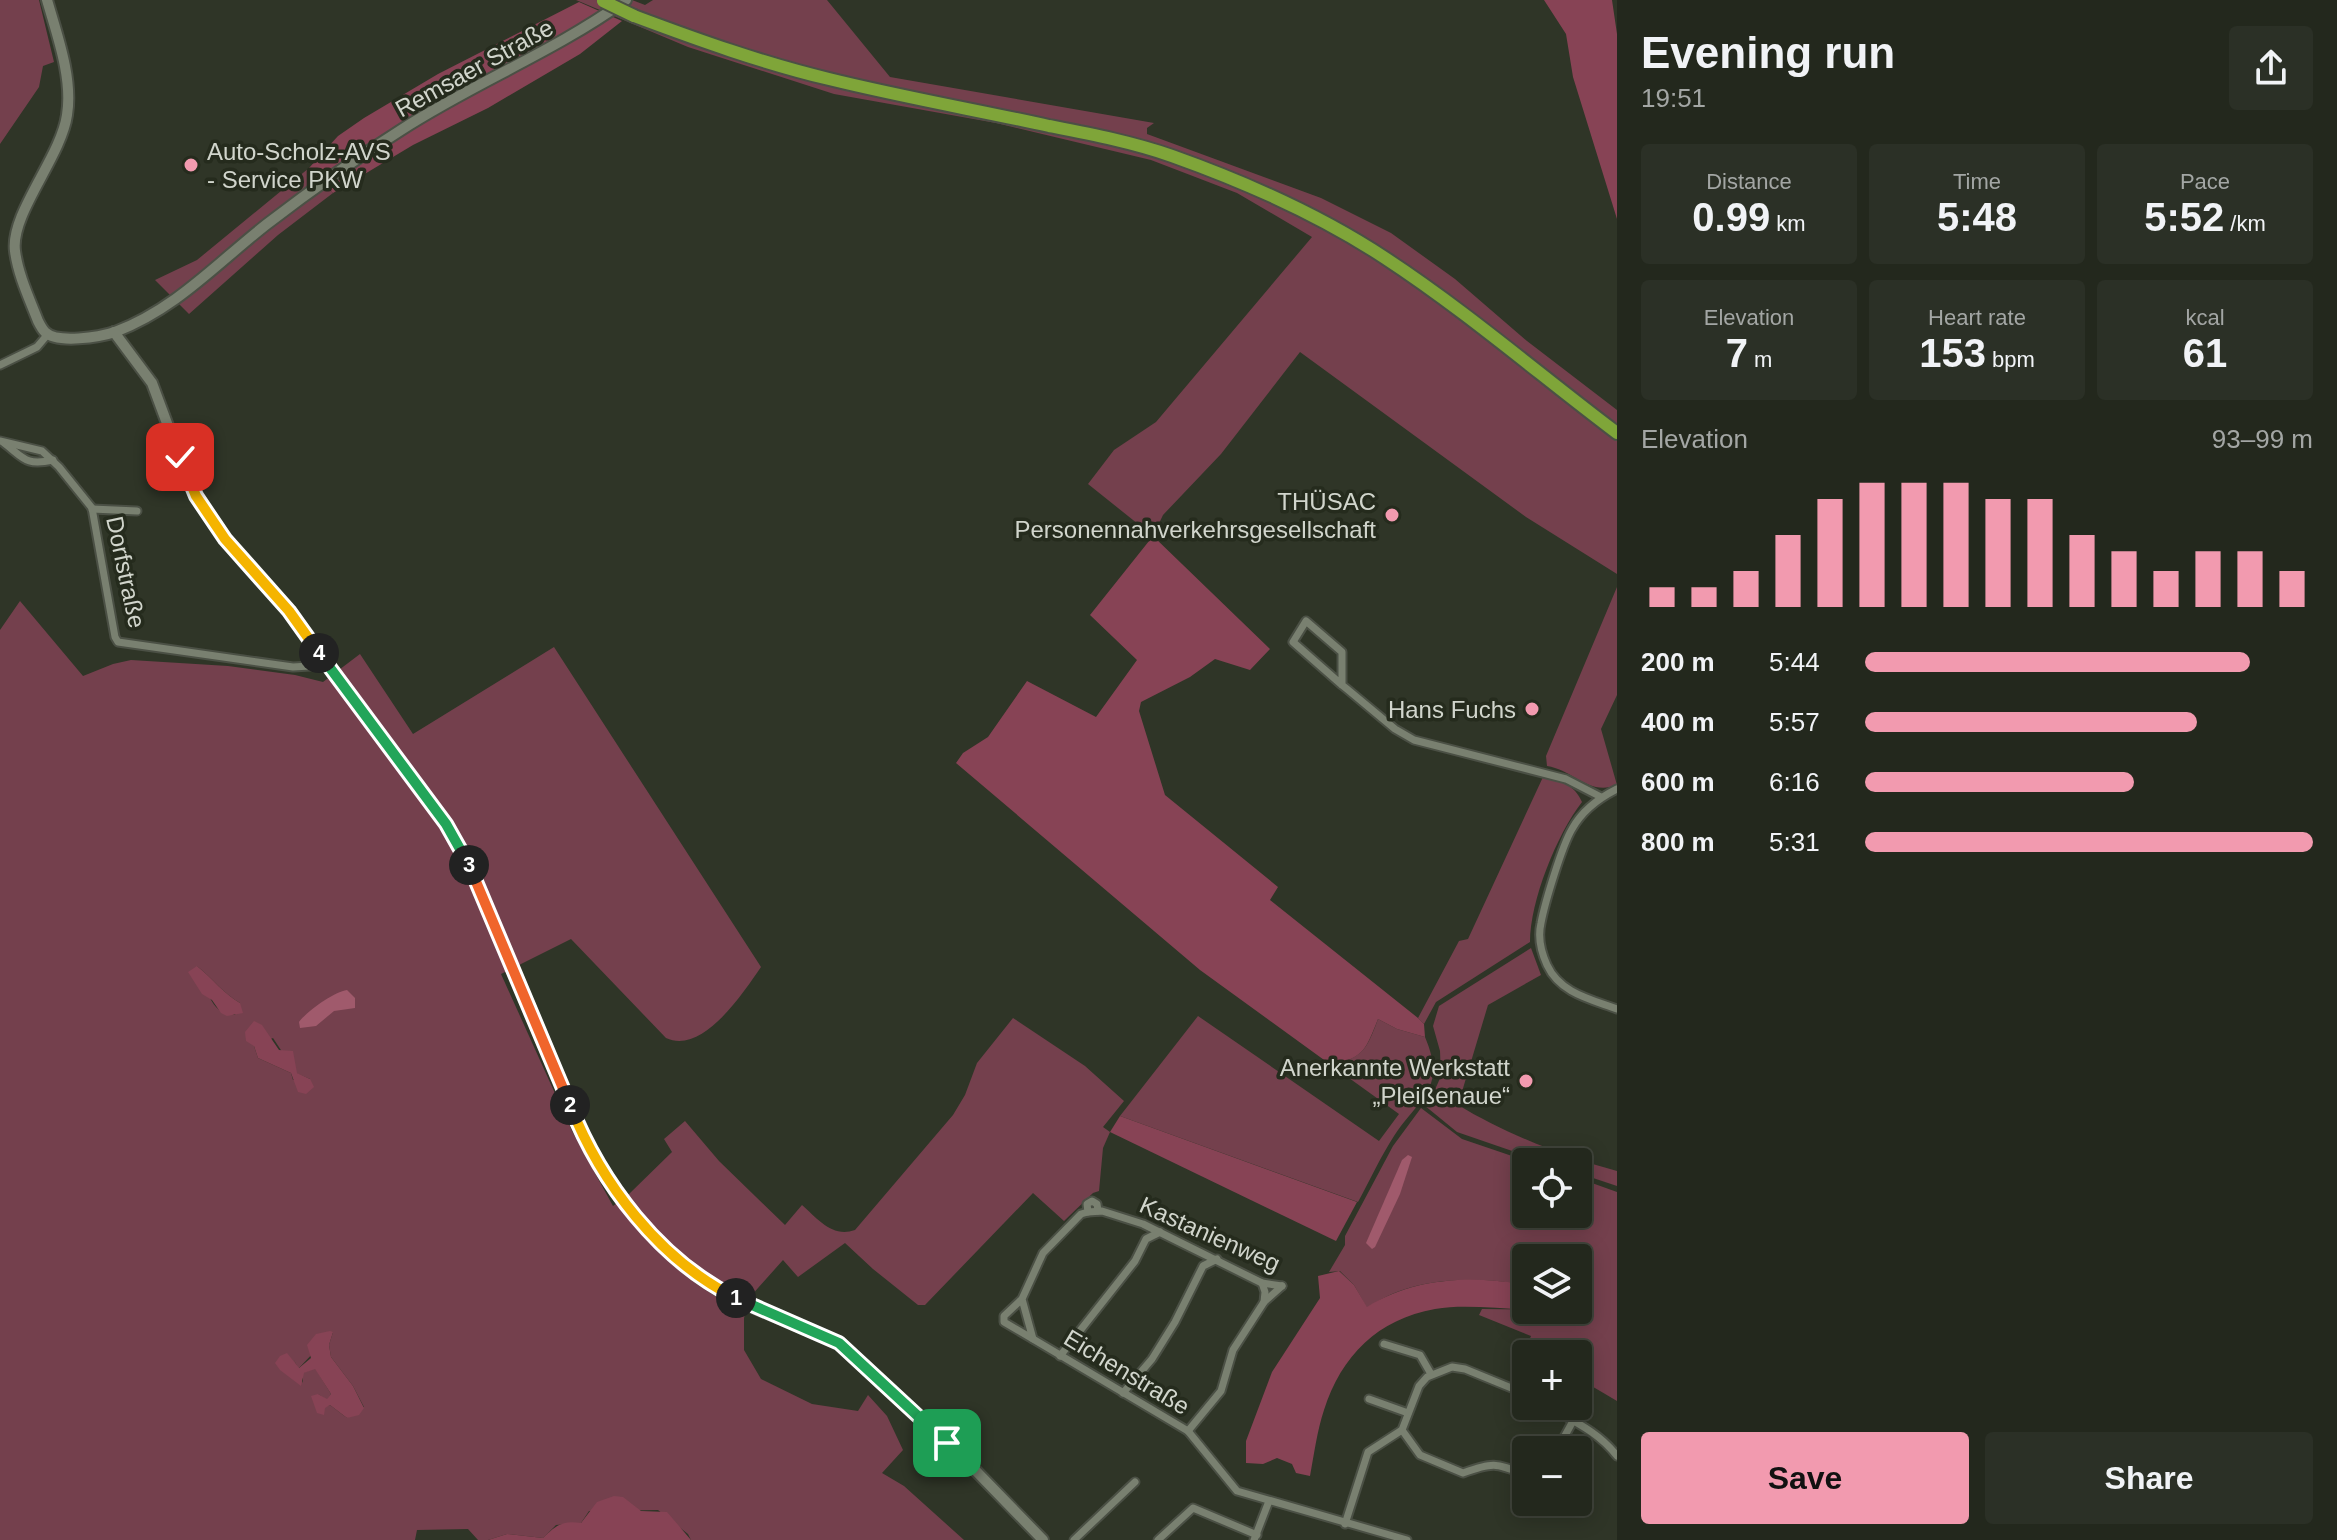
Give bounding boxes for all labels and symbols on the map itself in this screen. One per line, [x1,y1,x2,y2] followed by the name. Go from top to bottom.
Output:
[390,14,558,122] street label: Remsaer Straße
[207,138,391,193] place label: Auto-Scholz-AVS - Service PKW
[182,156,200,174] marker: Auto-Scholz-AVS - Service PKW
[146,423,214,491] pin
[1014,488,1376,543] place label: THÜSAC Personennahverkehrsgesellschaft
[1383,506,1401,524] marker: THÜSAC Personennahverkehrsgesellschaft
[101,514,151,630] street label: Dorfstraße
[299,633,339,673] pin: 4
[1388,696,1516,723] place label: Hans Fuchs
[1523,700,1541,718] marker: Hans Fuchs
[449,845,489,885] pin: 3
[1280,1054,1510,1109] place label: Anerkannte Werkstatt „Pleißenaue“
[1517,1072,1535,1090] marker: Anerkannte Werkstatt „Pleißenaue“
[550,1085,590,1125] pin: 2
[1136,1191,1284,1277] street label: Kastanienweg
[716,1278,756,1318] pin: 1
[1059,1324,1195,1420] street label: Eichenstraße
[913,1409,981,1477] pin

